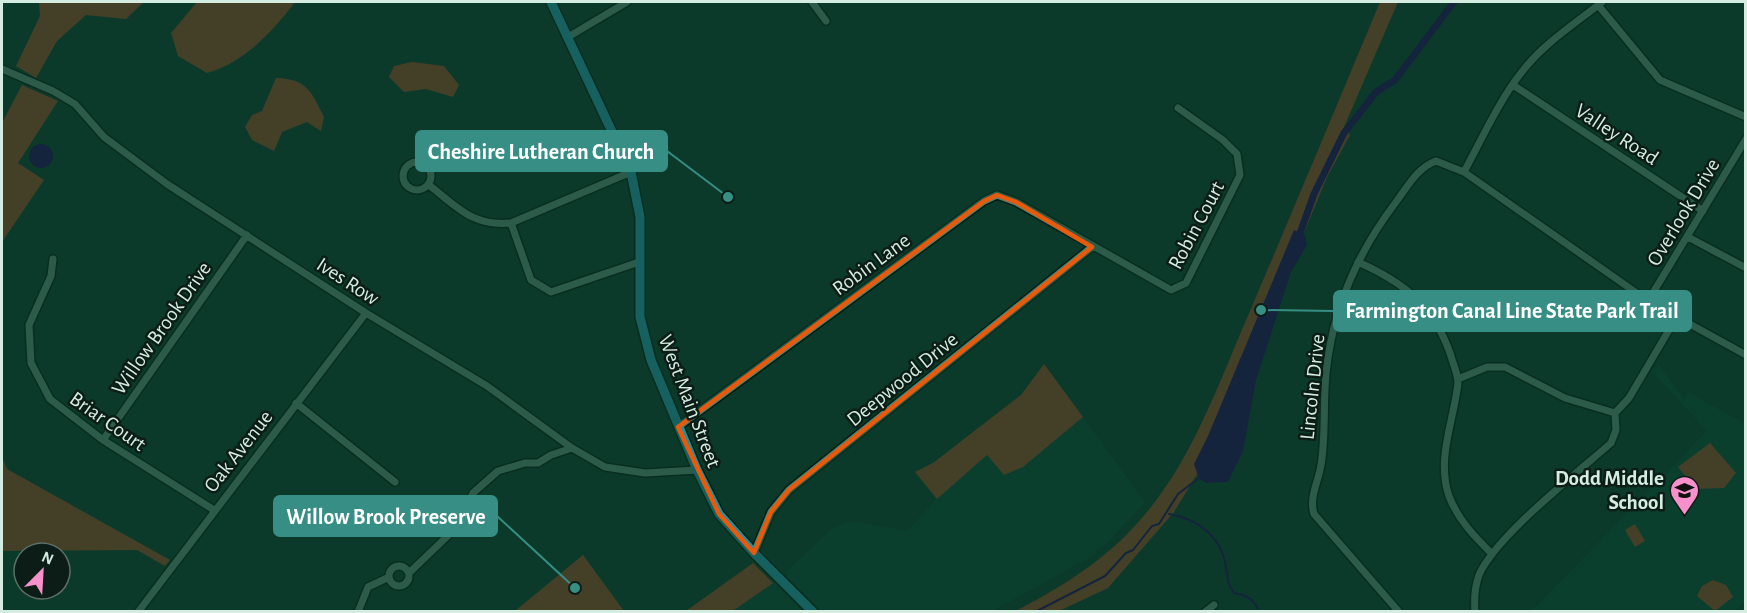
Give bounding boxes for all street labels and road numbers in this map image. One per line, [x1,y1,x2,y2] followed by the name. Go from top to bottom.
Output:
[1571,100,1662,169] street label: Valley Road
[1643,155,1724,270] street label: Overlook Drive
[1165,178,1228,273] street label: Robin Court
[829,229,914,299] street label: Robin Lane
[313,254,383,309] street label: Ives Row
[108,258,215,399] street label: Willow Brook Drive
[843,328,962,430] street label: Deepwood Drive
[655,332,725,471] street label: West Main Street
[1297,333,1328,441] street label: Lincoln Drive
[66,388,150,455] street label: Briar Court
[200,407,277,496] street label: Oak Avenue

